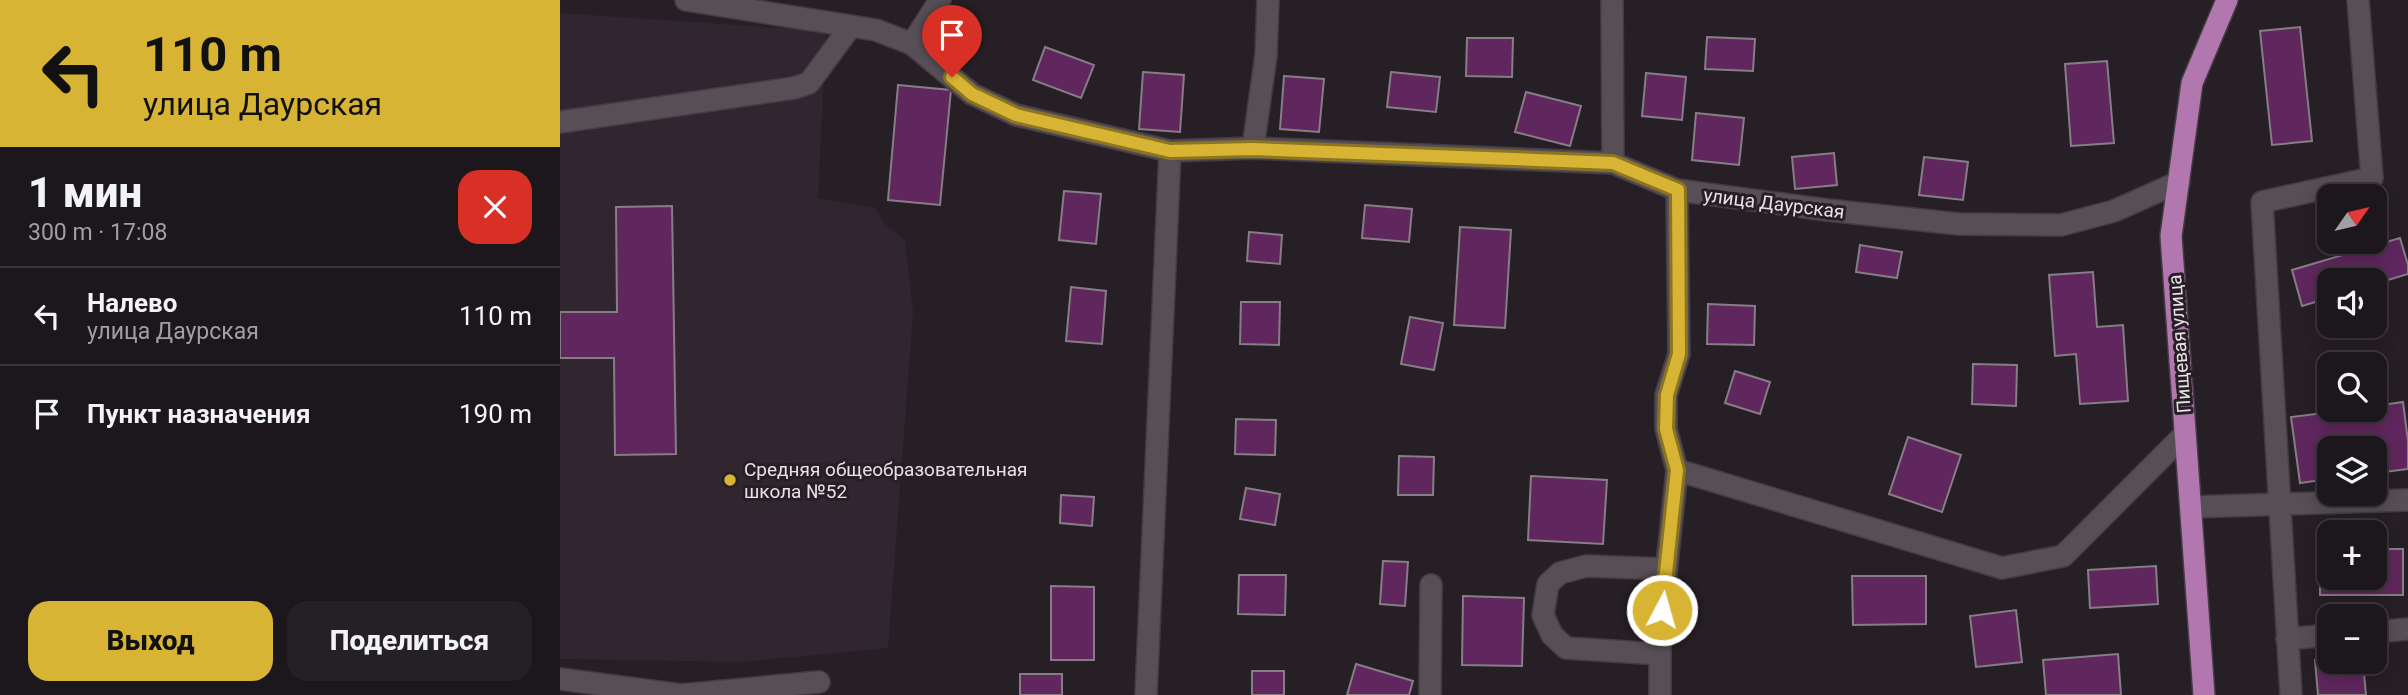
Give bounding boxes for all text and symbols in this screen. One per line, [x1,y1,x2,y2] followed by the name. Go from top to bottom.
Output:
[922,5,982,77] pin
[933,16,971,54] icon: arrive
[143,26,282,83] text: 110 m
[28,28,119,119] icon: left
[143,85,382,123] text: улица Даурская
[28,168,142,217] text: 1 мин
[458,170,532,244] button: close
[1702,183,1846,224] street label: улица Даурская
[2317,184,2387,254] north arrow
[2317,184,2387,674] map controls
[28,219,167,246] text: 300 m · 17:08
[2317,268,2387,338] button: sound
[2163,274,2196,414] street label: Пищевая улица
[87,288,177,318] text: Налево
[28,297,66,335] icon: left
[459,301,532,331] text: 110 m
[87,318,259,345] text: улица Даурская
[2317,352,2387,422] button: search
[28,395,66,433] icon: arrive
[87,399,311,429] text: Пункт назначения
[459,399,532,429] text: 190 m
[2317,436,2387,506] button: layers
[744,458,1027,503] place label: Средняя общеобразовательная школа №52
[722,472,738,488] marker: Средняя общеобразовательная школа №52
[2317,520,2387,590] button: +
[1625,573,1699,647] position arrow
[28,601,273,681] button: Выход
[287,601,532,681] button: Поделиться
[2317,604,2387,674] button: −

